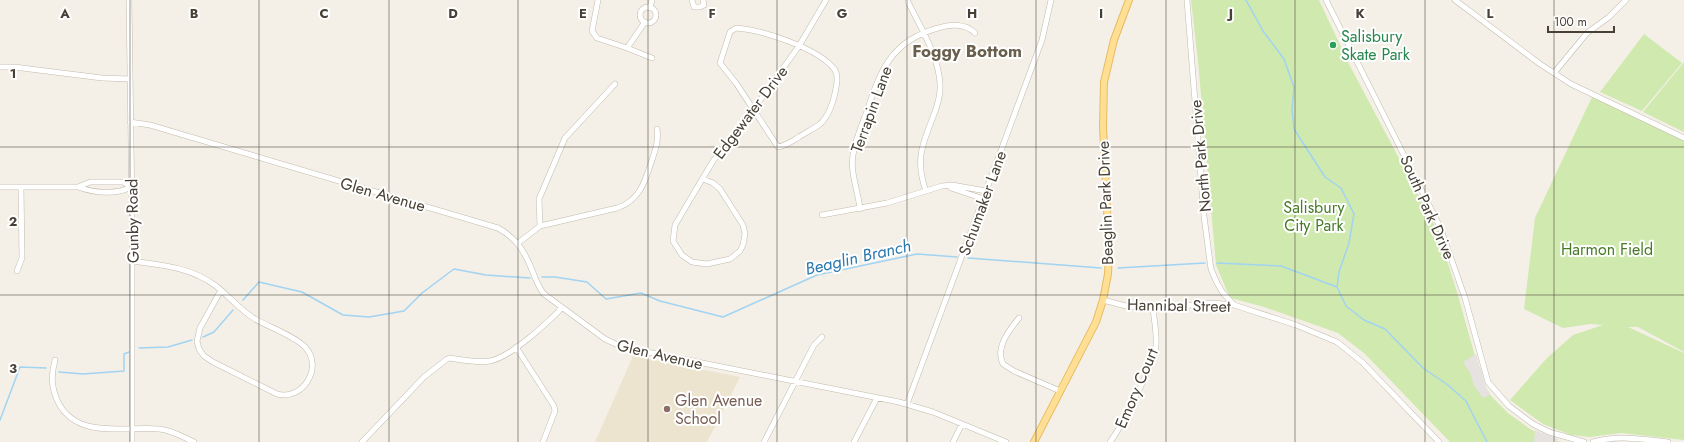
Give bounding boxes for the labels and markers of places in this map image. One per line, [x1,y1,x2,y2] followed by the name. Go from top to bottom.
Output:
[1341,25,1411,66] place label: Salisbury Skate Park
[1328,40,1338,50] marker: Salisbury Skate Park
[675,389,762,430] place label: Glen Avenue School
[662,404,672,414] marker: Glen Avenue School

